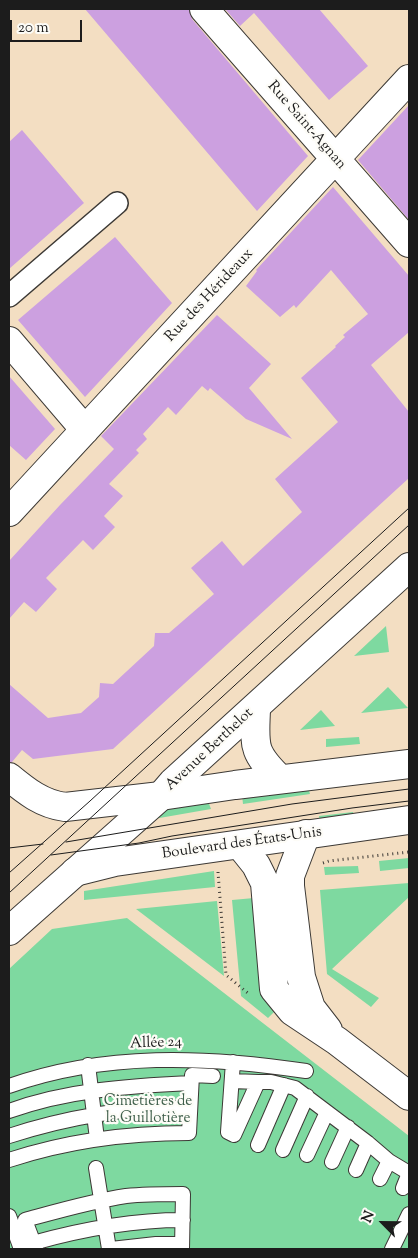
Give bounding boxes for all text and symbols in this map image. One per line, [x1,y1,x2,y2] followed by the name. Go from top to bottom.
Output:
[12,10,85,42] scale bar
[18,18,49,39] text: 20 m
[263,78,349,174] street label: Rue Saint-Agnan
[162,246,258,346] street label: Rue des Hérideaux
[162,705,258,795] street label: Avenue Berthelot
[161,824,323,864] street label: Boulevard des États-Unis
[130,1034,182,1054] street label: Allée 24
[104,1093,192,1128] park label: Cimetières de la Guillotière
[358,1198,408,1248] north arrow
[358,1208,381,1226] text: N

